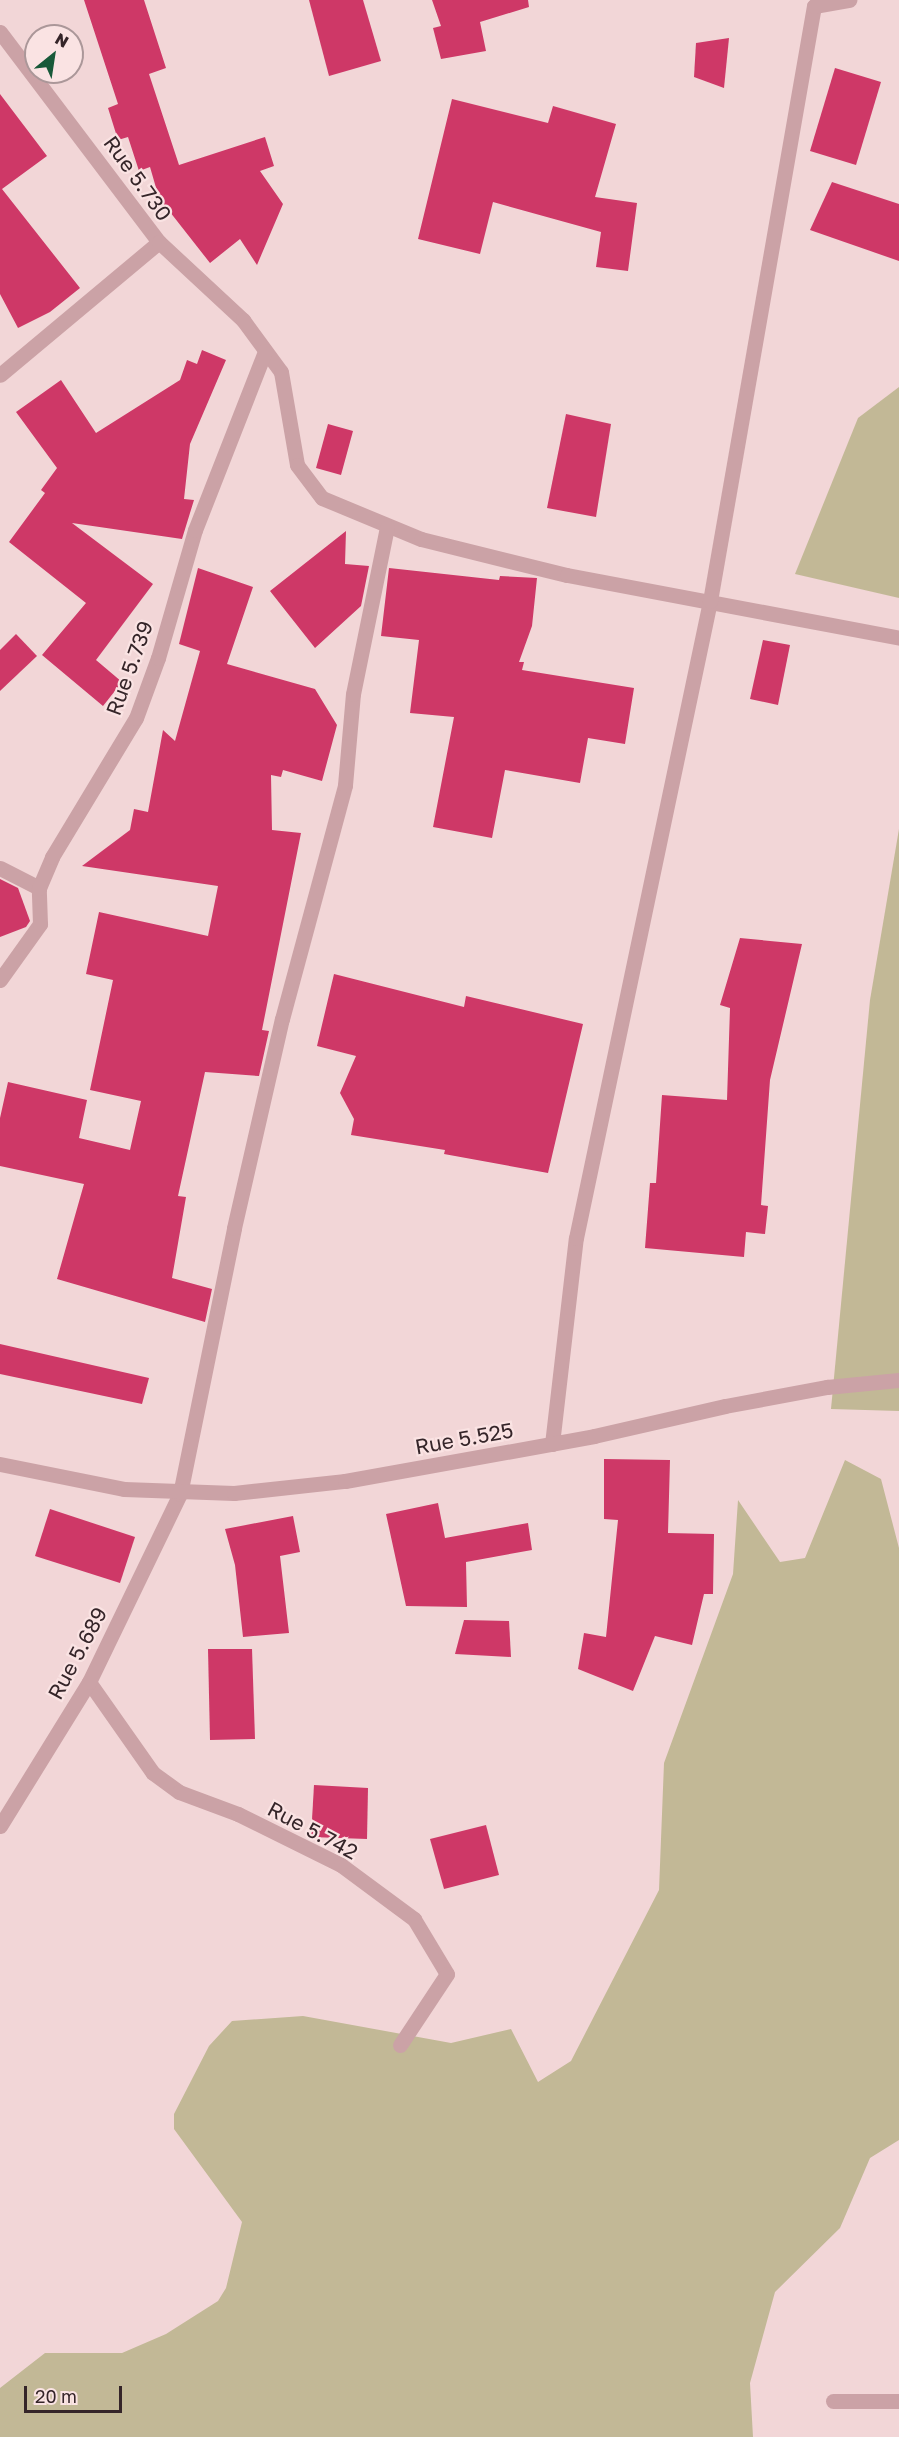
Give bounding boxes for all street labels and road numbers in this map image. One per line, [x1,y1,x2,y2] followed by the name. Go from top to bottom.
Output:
[99,131,177,225] street label: Rue 5.730
[100,617,158,719] street label: Rue 5.739
[413,1417,515,1459] street label: Rue 5.525
[42,1603,112,1703] street label: Rue 5.689
[264,1796,362,1864] street label: Rue 5.742

